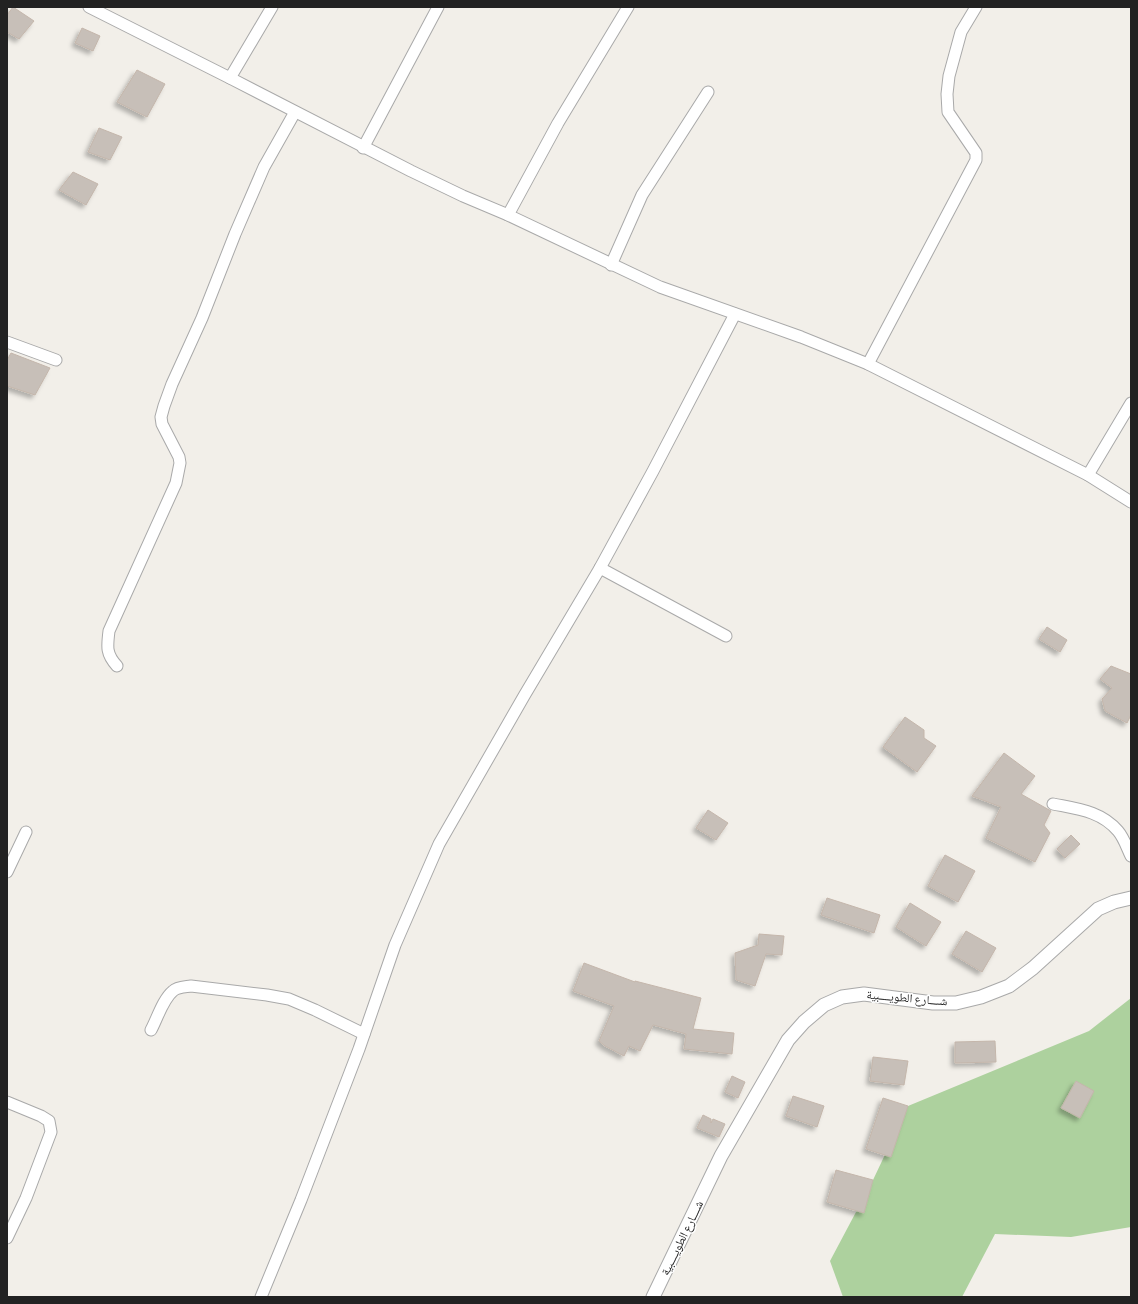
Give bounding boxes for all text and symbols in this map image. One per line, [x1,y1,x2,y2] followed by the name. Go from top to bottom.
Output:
[866,985,948,1010] street label: شــــارع الطويــــبية
[656,1197,707,1278] street label: شــــارع الطويــــبية

